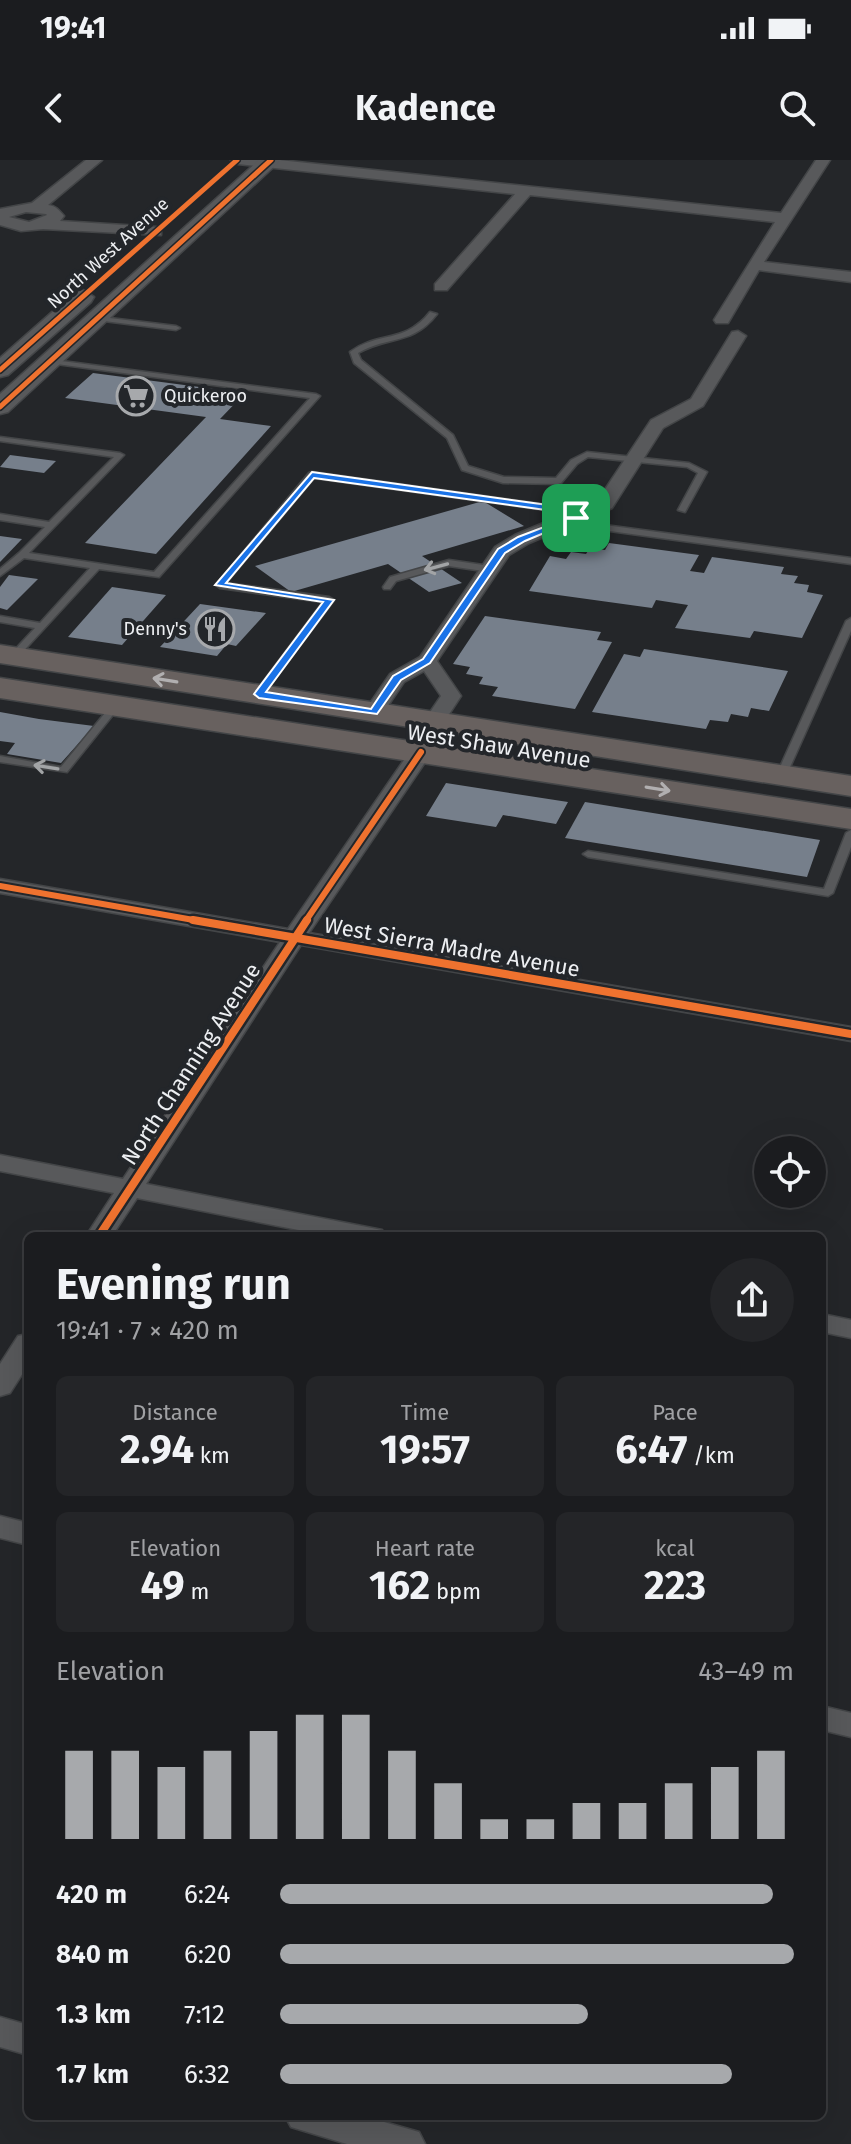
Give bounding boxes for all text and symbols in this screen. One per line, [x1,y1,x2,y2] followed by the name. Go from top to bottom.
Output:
[40,10,106,46] text: 19:41
[32,86,76,130] icon: back
[355,86,496,130] text: Kadence
[775,86,819,130] icon: search
[43,193,173,313] street label: North West Avenue
[115,375,157,417] supermarket icon: Quickeroo
[164,385,247,407] place label: Quickeroo
[542,484,610,552] pin
[554,496,598,540] icon: arrive
[424,560,450,575] one-way arrow
[194,608,236,650] restaurant icon: Denny's
[124,618,187,640] place label: Denny's
[153,671,178,686] one-way arrow
[405,718,593,774] street label: West Shaw Avenue
[34,759,59,774] one-way arrow
[645,782,670,797] one-way arrow
[322,911,582,983] street label: West Sierra Madre Avenue
[116,958,266,1170] street label: North Channing Avenue
[754,1136,826,1208] map controls
[754,1136,826,1208] button: locate
[56,1258,291,1311] text: Evening run
[710,1258,794,1342] button: share
[56,1315,239,1346] text: 19:41 · 7 × 420 m
[132,1399,218,1426] text: Distance
[401,1399,449,1426] text: Time
[652,1399,698,1426] text: Pace
[120,1426,194,1474] text: 2.94
[380,1426,470,1474] text: 19:57
[615,1426,687,1474] text: 6:47
[194,1442,230,1469] text: km
[687,1442,735,1469] text: /km
[129,1535,221,1562] text: Elevation
[375,1535,475,1562] text: Heart rate
[655,1535,695,1562] text: kcal
[141,1562,185,1610] text: 49
[369,1562,430,1610] text: 162
[644,1562,706,1610] text: 223
[185,1578,209,1605] text: m
[430,1578,481,1605] text: bpm
[56,1656,165,1687] text: Elevation
[698,1656,794,1687] text: 43–49 m
[56,1879,127,1910] text: 420 m
[184,1879,230,1910] text: 6:24
[56,1939,129,1970] text: 840 m
[184,1939,231,1970] text: 6:20
[56,1999,131,2030] text: 1.3 km
[184,1999,225,2030] text: 7:12
[56,2059,129,2090] text: 1.7 km
[184,2059,230,2090] text: 6:32

